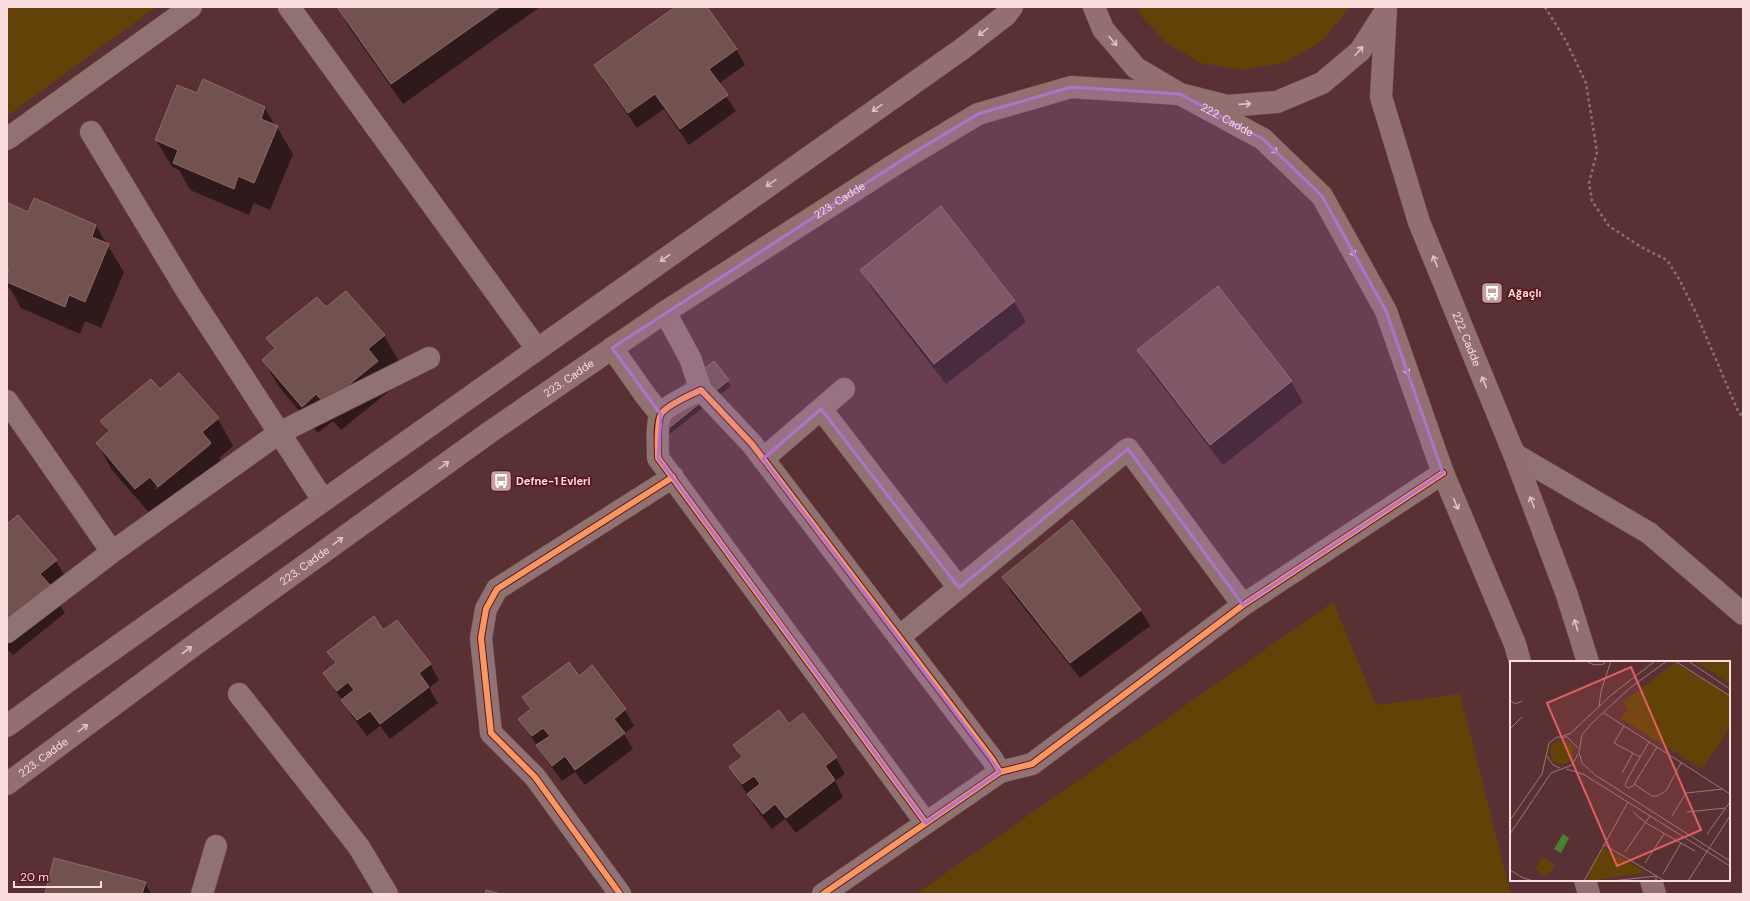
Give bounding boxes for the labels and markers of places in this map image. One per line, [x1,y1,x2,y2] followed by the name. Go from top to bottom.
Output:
[1479,280,1505,306] bus stop icon: Ağaçlı
[1508,286,1541,300] place label: Ağaçlı
[488,468,514,494] bus stop icon: Defne-1 Evleri
[516,474,591,488] place label: Defne-1 Evleri

